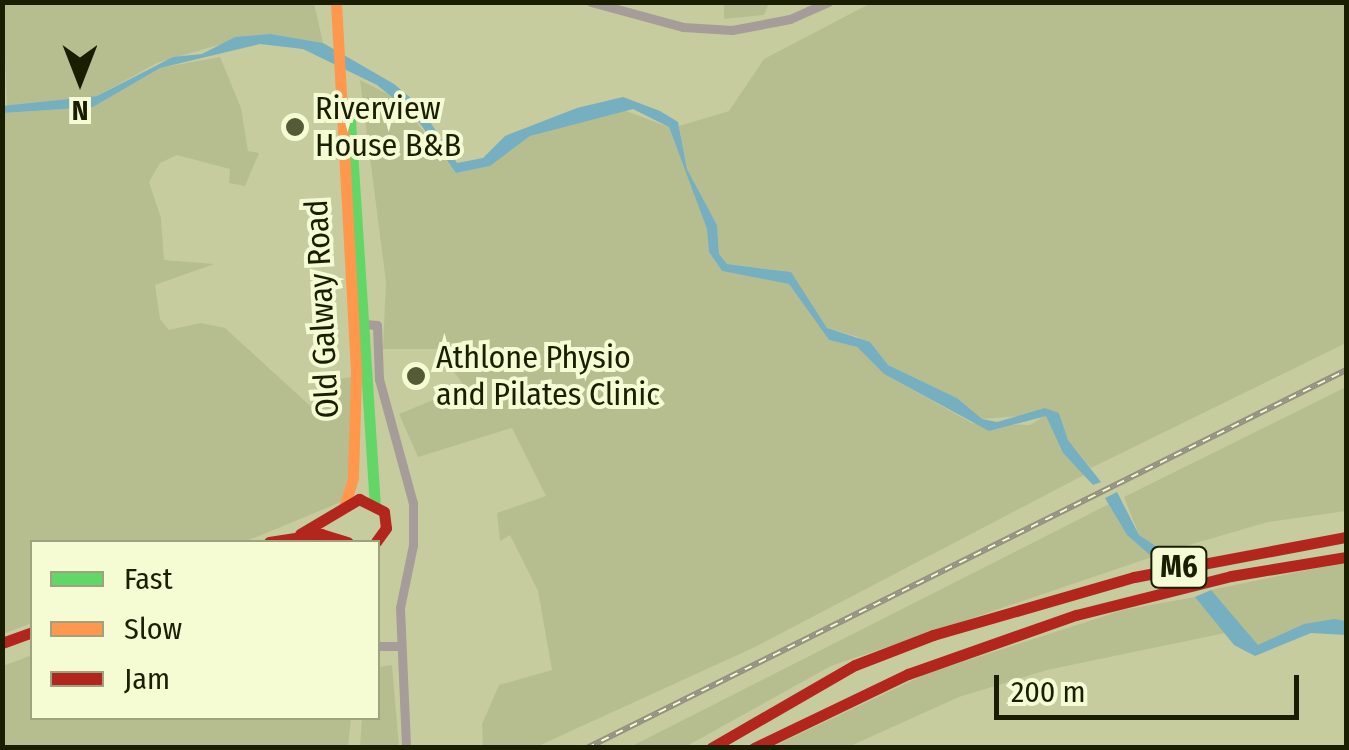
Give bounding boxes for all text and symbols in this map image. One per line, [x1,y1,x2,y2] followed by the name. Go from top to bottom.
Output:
[30,30,130,130] north arrow
[315,90,461,165] place label: Riverview House B&B
[72,94,88,127] text: N
[284,116,306,138] marker: Riverview House B&B
[297,199,347,419] street label: Old Galway Road
[436,339,660,414] place label: Athlone Physio and Pilates Clinic
[405,365,427,387] marker: Athlone Physio and Pilates Clinic
[30,540,380,720] legend
[1149,542,1209,592] road number: M6
[124,561,172,597] text: Fast
[124,611,182,647] text: Slow
[999,655,1304,717] scale bar
[124,661,170,697] text: Jam
[1011,674,1086,710] text: 200 m

